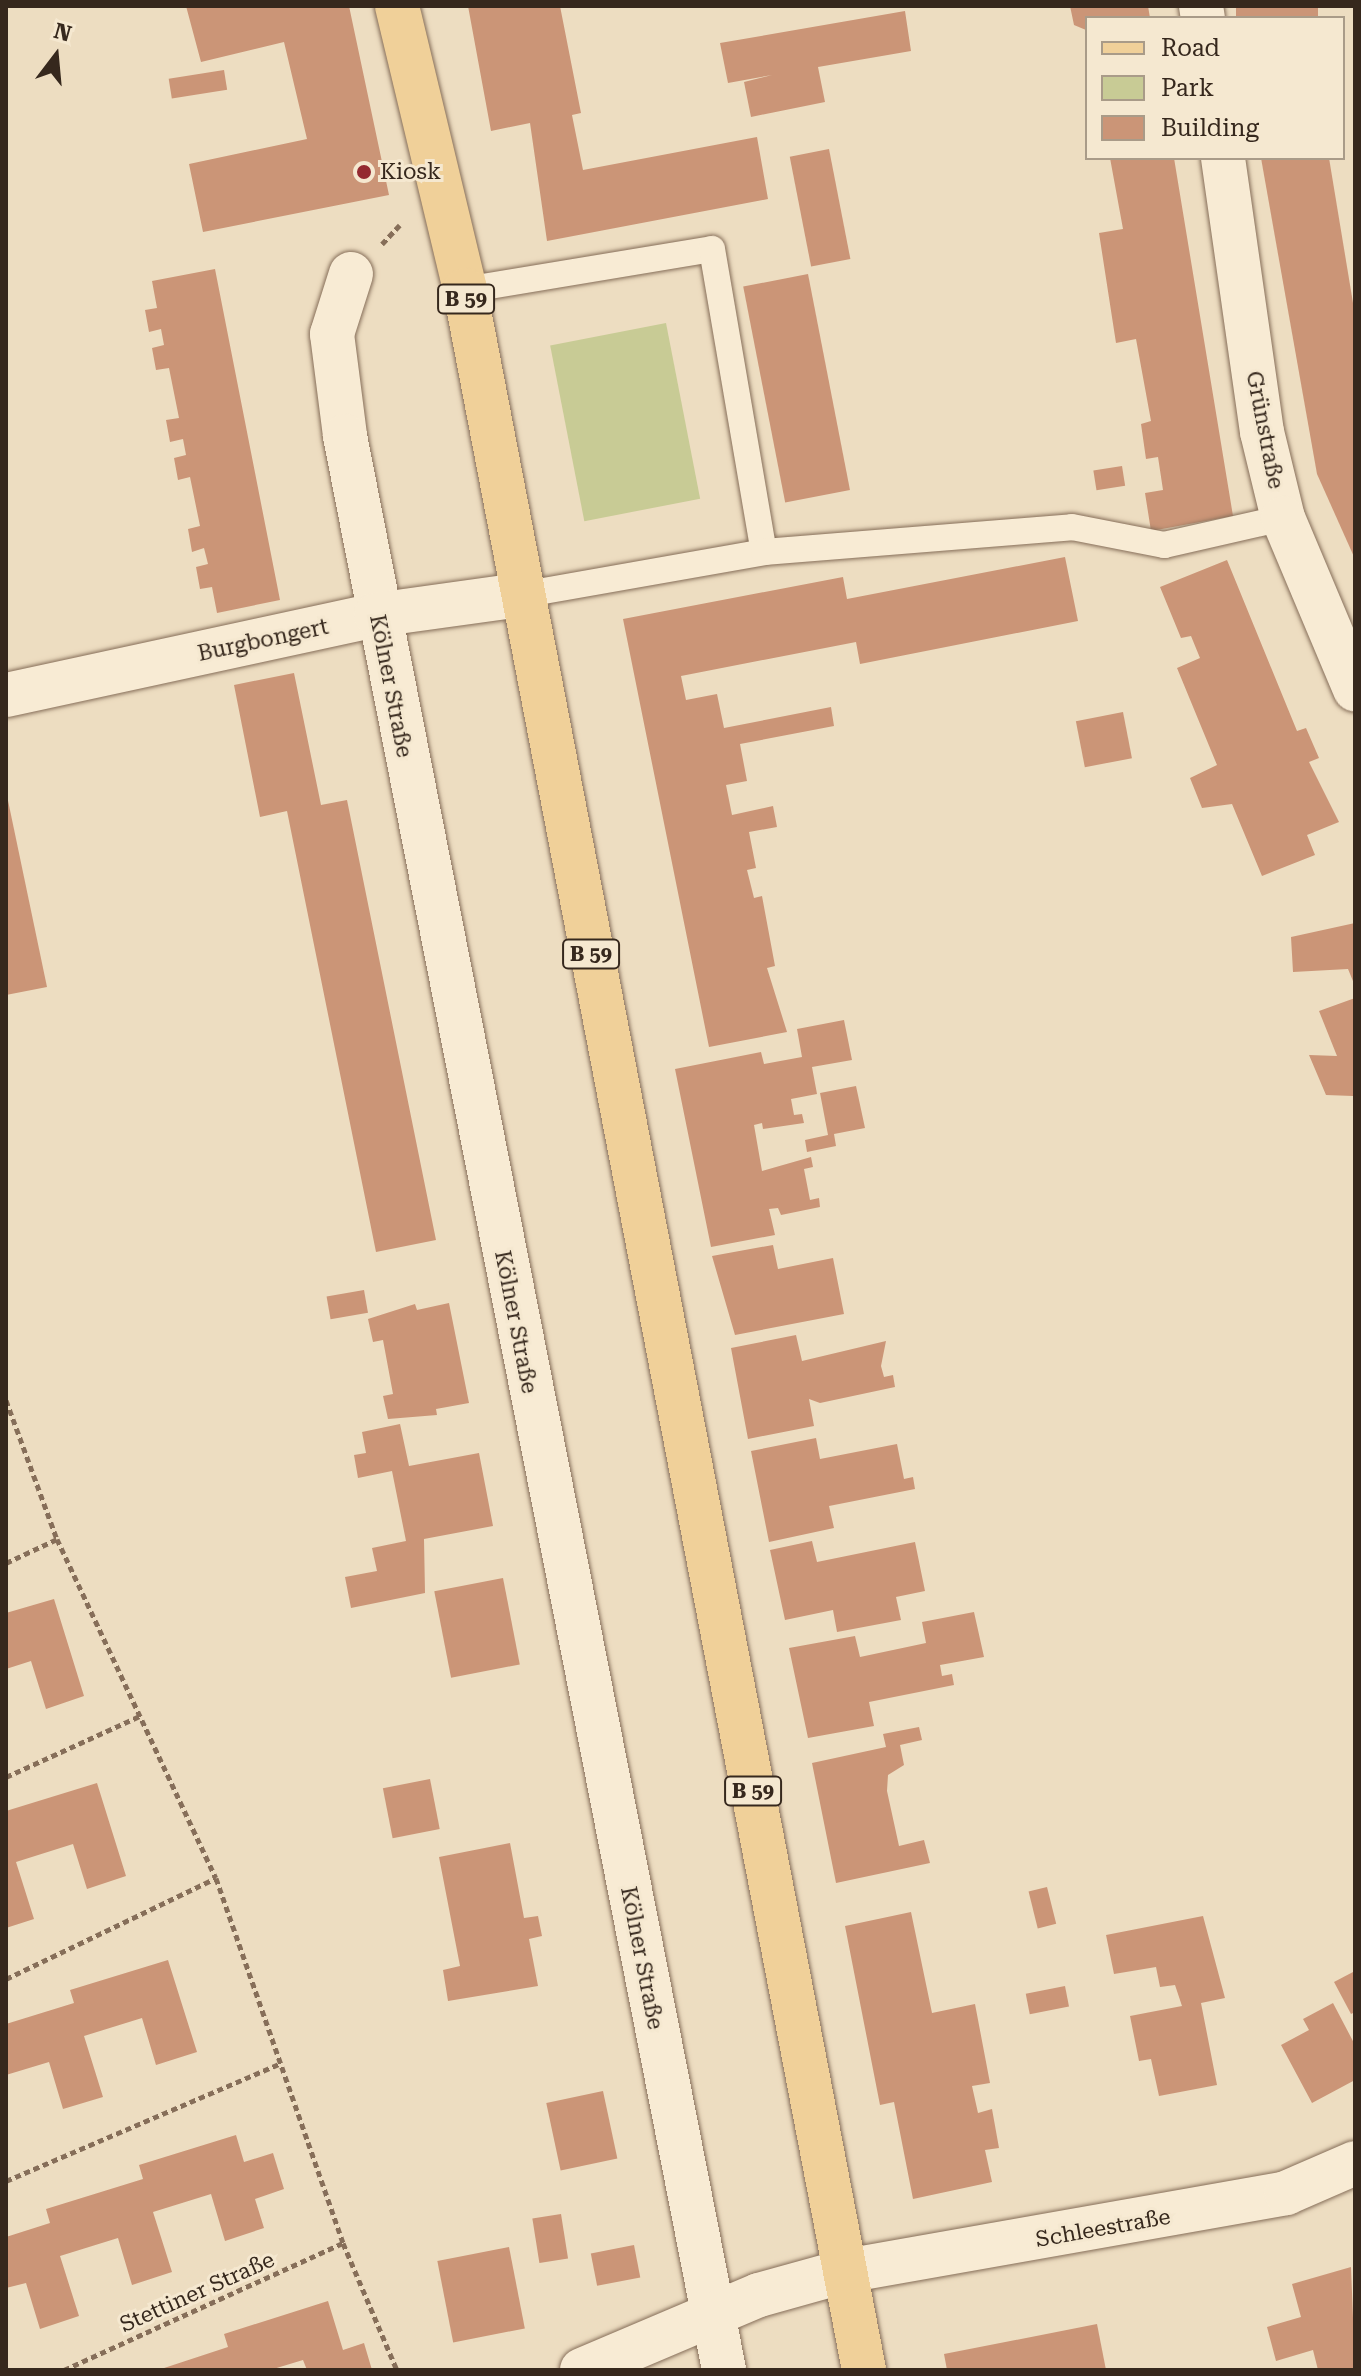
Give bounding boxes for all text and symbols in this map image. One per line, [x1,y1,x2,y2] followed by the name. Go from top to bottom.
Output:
[16,16,96,96] north arrow
[1085,16,1345,160] legend
[51,18,74,47] text: N
[1161,34,1220,62] text: Road
[1161,74,1214,102] text: Park
[1161,114,1259,142] text: Building
[380,159,441,185] place label: Kiosk
[355,163,373,181] marker: Kiosk
[436,283,496,315] road number: B 59
[1241,369,1289,491] street label: Grünstraße
[364,612,418,760] street label: Kölner Straße
[195,613,331,667] street label: Burgbongert
[561,938,621,970] road number: B 59
[489,1248,543,1396] street label: Kölner Straße
[723,1775,783,1807] road number: B 59
[615,1884,669,2032] street label: Kölner Straße
[1034,2203,1172,2253] street label: Schleestraße
[116,2246,278,2338] street label: Stettiner Straße

